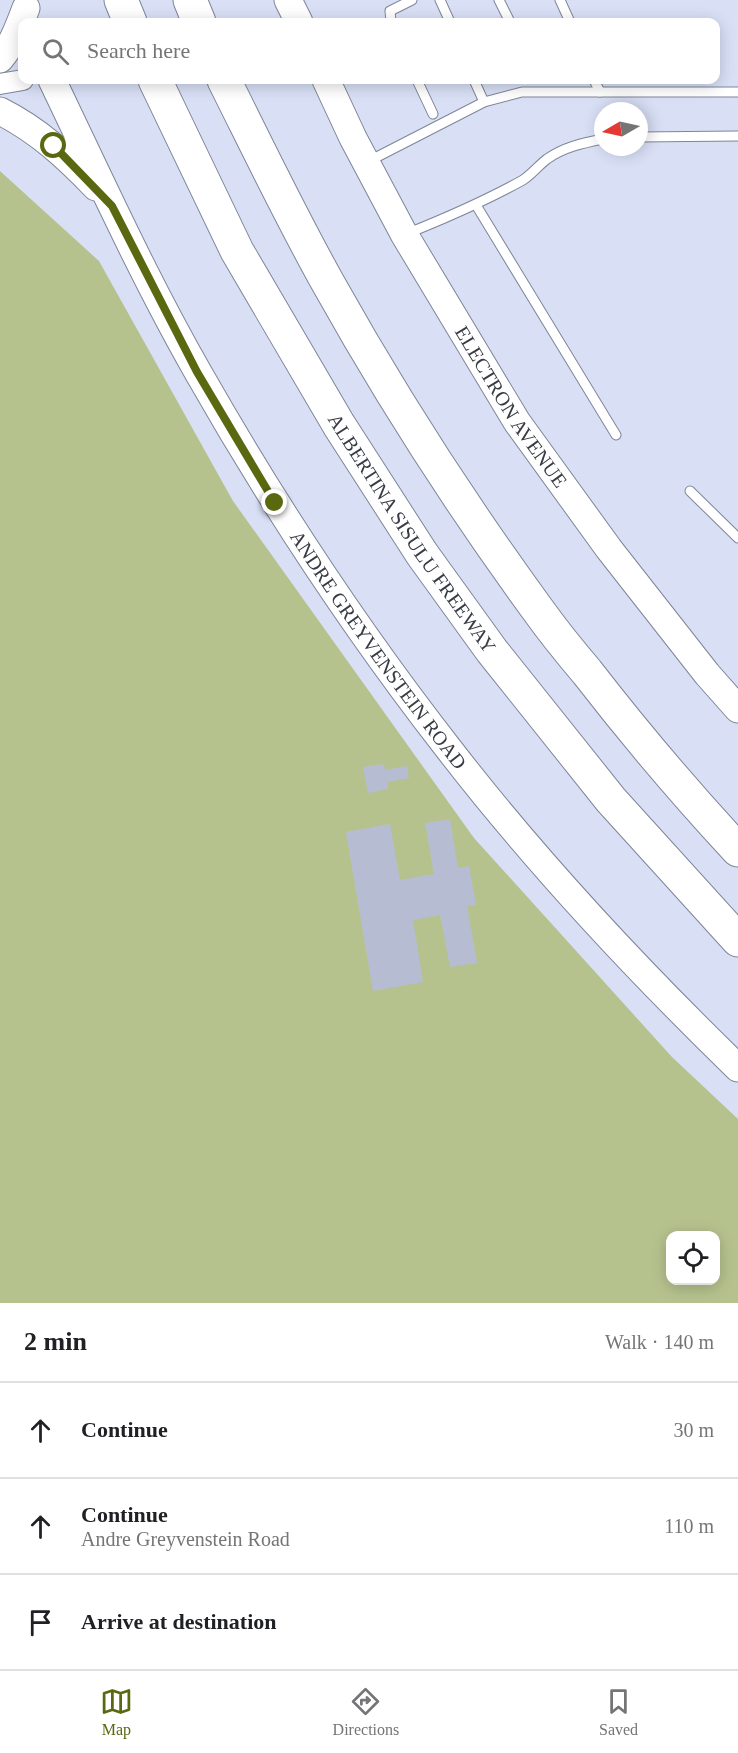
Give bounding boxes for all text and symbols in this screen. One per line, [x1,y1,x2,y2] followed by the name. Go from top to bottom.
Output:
[18,18,720,84] search box
[39,35,72,68] icon: search
[87,38,190,63] text: Search here
[594,102,648,156] north arrow
[40,132,66,158] route start
[451,322,572,492] street label: ELECTRON AVENUE
[324,410,501,657] street label: ALBERTINA SISULU FREEWAY
[261,489,287,515] route end
[286,526,471,773] street label: ANDRE GREYVENSTEIN ROAD
[666,1231,720,1285] map controls
[666,1231,720,1285] button: locate
[24,1327,87,1356] text: 2 min
[605,1331,714,1353] text: Walk · 140 m
[24,1414,57,1447] icon: ahead
[81,1417,168,1442] text: Continue
[673,1419,714,1441] text: 30 m
[81,1502,168,1527] text: Continue
[24,1510,57,1543] icon: ahead
[664,1515,714,1537] text: 110 m
[81,1528,290,1550] text: Andre Greyvenstein Road
[24,1606,57,1639] icon: arrive
[81,1609,277,1634] text: Arrive at destination
[100,1685,133,1739] tab: Map
[333,1685,399,1739] tab: Directions
[599,1685,638,1739] tab: Saved

